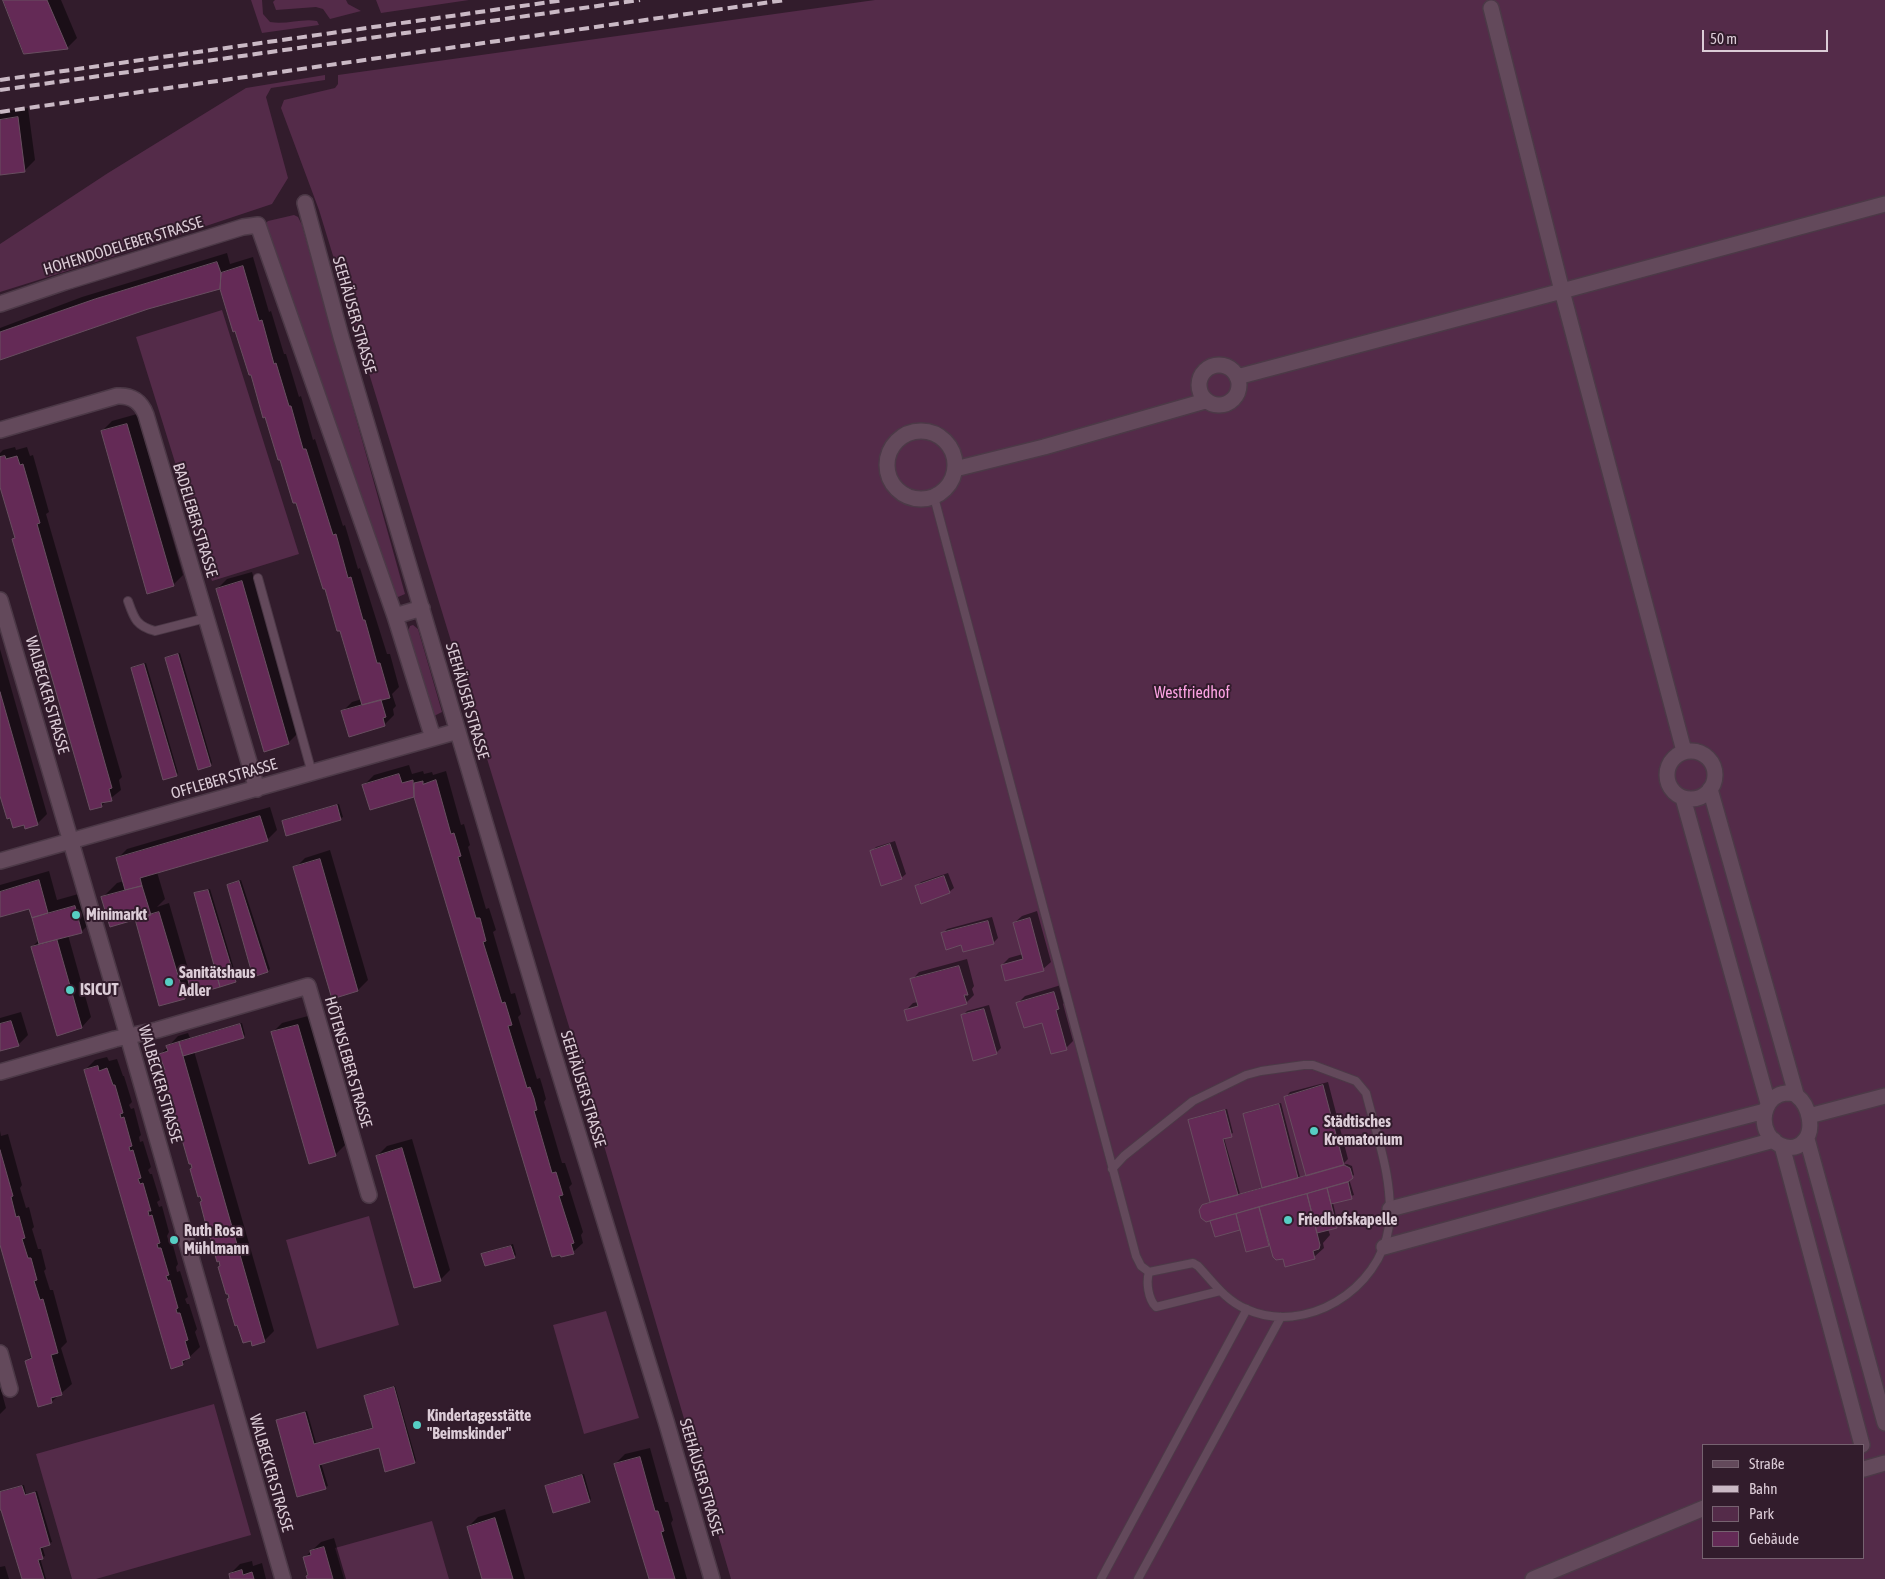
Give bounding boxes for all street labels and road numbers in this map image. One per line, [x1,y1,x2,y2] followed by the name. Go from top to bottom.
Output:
[41,213,205,279] street label: HOHENDODELEBER STRASSE
[328,254,380,376] street label: SEEHÄUSER STRASSE
[168,460,222,580] street label: BADELEBER STRASSE
[21,634,73,756] street label: WALBECKER STRASSE
[441,640,493,762] street label: SEEHÄUSER STRASSE
[169,755,279,803] street label: OFFLEBER STRASSE
[320,994,376,1130] street label: HÖTENSLEBER STRASSE
[134,1023,186,1145] street label: WALBECKER STRASSE
[556,1029,610,1149] street label: SEEHÄUSER STRASSE
[245,1412,297,1534] street label: WALBECKER STRASSE
[675,1416,727,1538] street label: SEEHÄUSER STRASSE

